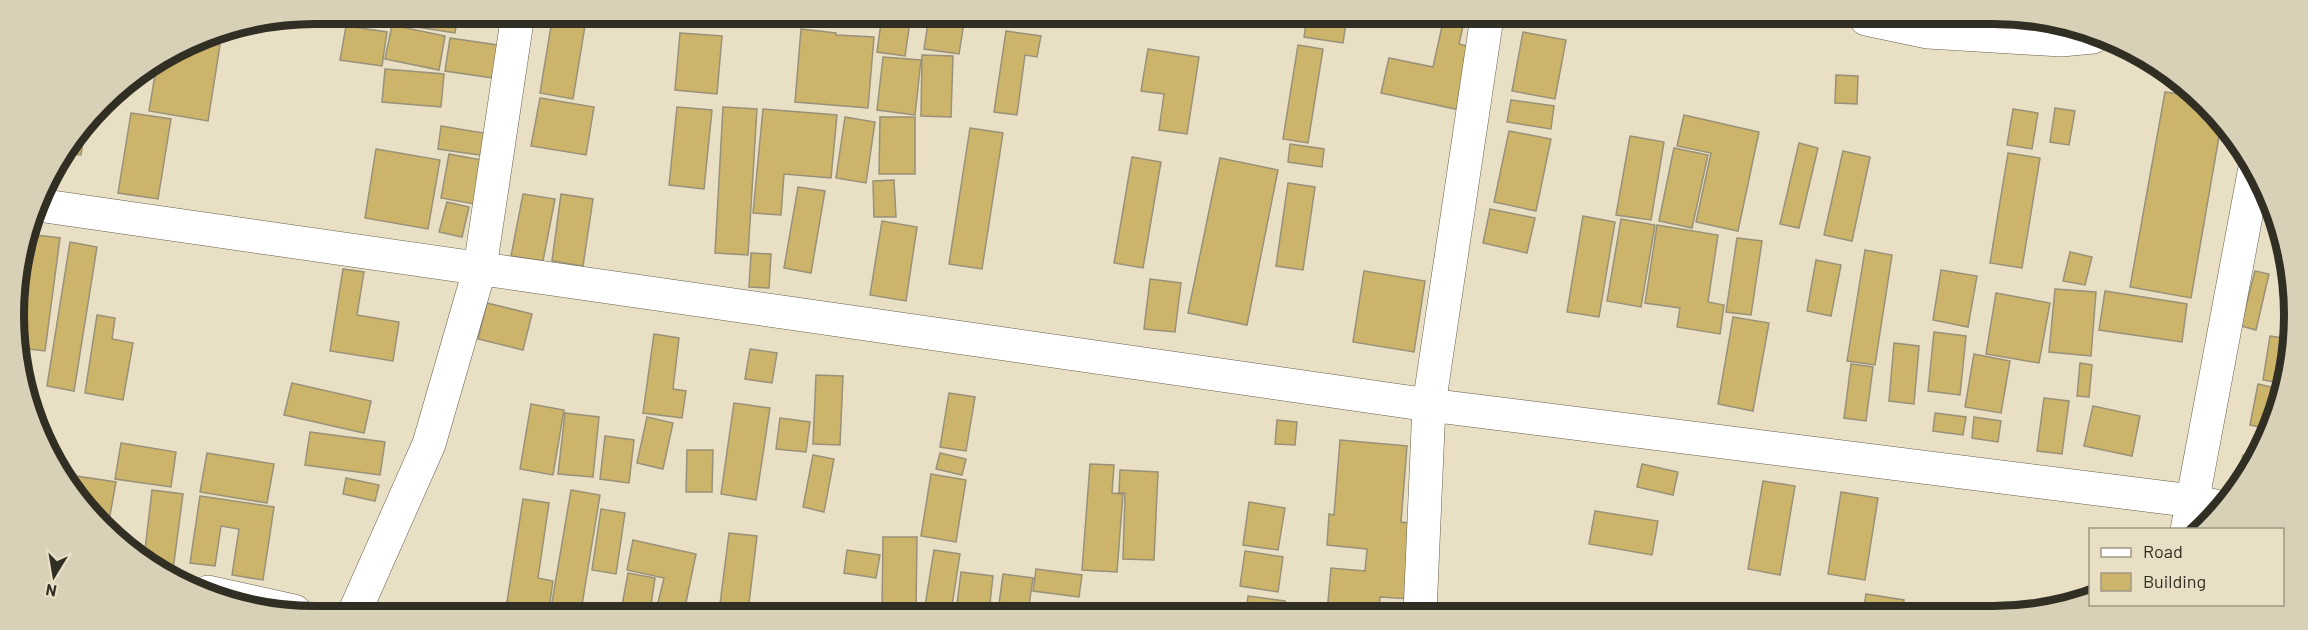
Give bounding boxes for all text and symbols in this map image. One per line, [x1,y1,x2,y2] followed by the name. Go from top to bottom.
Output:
[2089,528,2284,606] legend
[2143,540,2183,562] text: Road
[24,546,84,606] north arrow
[2143,570,2206,592] text: Building
[44,581,58,602] text: N

